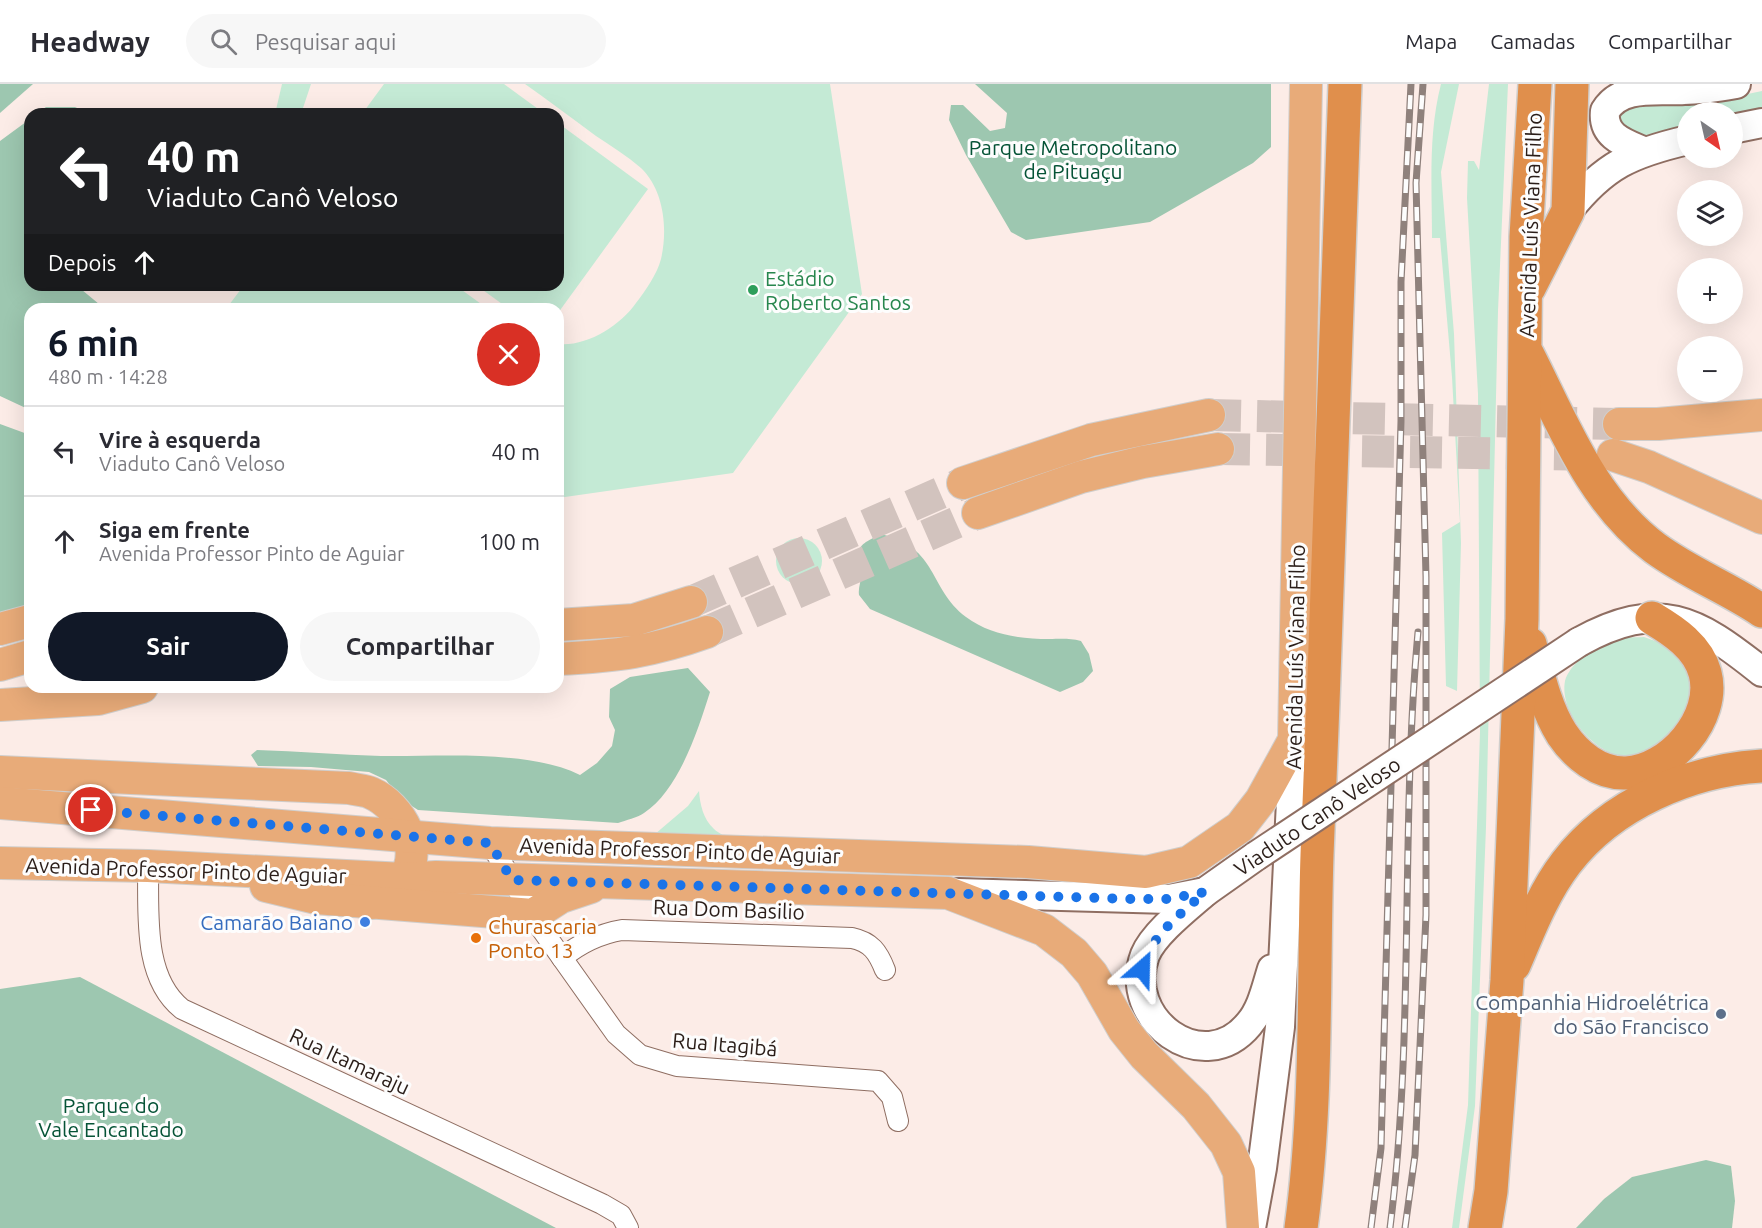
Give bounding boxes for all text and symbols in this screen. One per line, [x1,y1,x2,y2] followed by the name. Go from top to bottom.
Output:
[186,14,606,68] search box
[207,25,240,58] icon: search
[30,26,150,57] text: Headway
[255,29,396,54] text: Pesquisar aqui
[1405,29,1457,53] text: Mapa
[1490,29,1575,53] text: Camadas
[1608,29,1732,53] text: Compartilhar
[1677,102,1743,168] north arrow
[1677,102,1743,402] map controls
[1514,112,1546,338] street label: Avenida Luís Viana Filho
[48,132,126,210] icon: left
[147,133,241,180] text: 40 m
[969,135,1177,183] park label: Parque Metropolitano de Pituaçu
[1677,180,1743,246] button: layers
[147,182,399,212] text: Viaduto Canô Veloso
[128,246,161,279] icon: ahead
[48,250,116,275] text: Depois
[1677,258,1743,324] button: +
[765,266,911,314] place label: Estádio Roberto Santos
[746,283,760,297] marker: Estádio Roberto Santos
[48,322,139,363] text: 6 min
[477,323,540,386] button: close
[1677,336,1743,402] button: −
[48,365,168,388] text: 480 m · 14:28
[99,427,261,452] text: Vire à esquerda
[48,435,81,468] icon: left
[491,439,540,464] text: 40 m
[99,452,285,475] text: Viaduto Canô Veloso
[99,517,250,542] text: Siga em frente
[48,525,81,558] icon: ahead
[479,529,540,554] text: 100 m
[99,542,405,565] text: Avenida Professor Pinto de Aguiar
[1281,544,1309,770] street label: Avenida Luís Viana Filho
[48,612,288,681] button: Sair
[300,612,540,681] button: Compartilhar
[1229,751,1405,881] street label: Viaduto Canô Veloso
[65,784,116,835] pin
[74,793,107,826] icon: arrive
[519,832,841,868] street label: Avenida Professor Pinto de Aguiar
[25,852,347,888] street label: Avenida Professor Pinto de Aguiar
[653,894,805,924] street label: Rua Dom Basilio
[200,910,353,934] place label: Camarão Baiano
[488,914,597,962] place label: Churascaria Ponto 13
[358,915,372,929] marker: Camarão Baiano
[469,931,483,945] marker: Churascaria Ponto 13
[1110,937,1174,1001] position arrow
[1475,990,1709,1038] place label: Companhia Hidroelétrica do São Francisco
[1714,1007,1728,1021] marker: Companhia Hidroelétrica do São Francisco
[286,1023,414,1099] street label: Rua Itamaraju
[671,1027,779,1061] street label: Rua Itagibá
[38,1093,184,1141] park label: Parque do Vale Encantado

